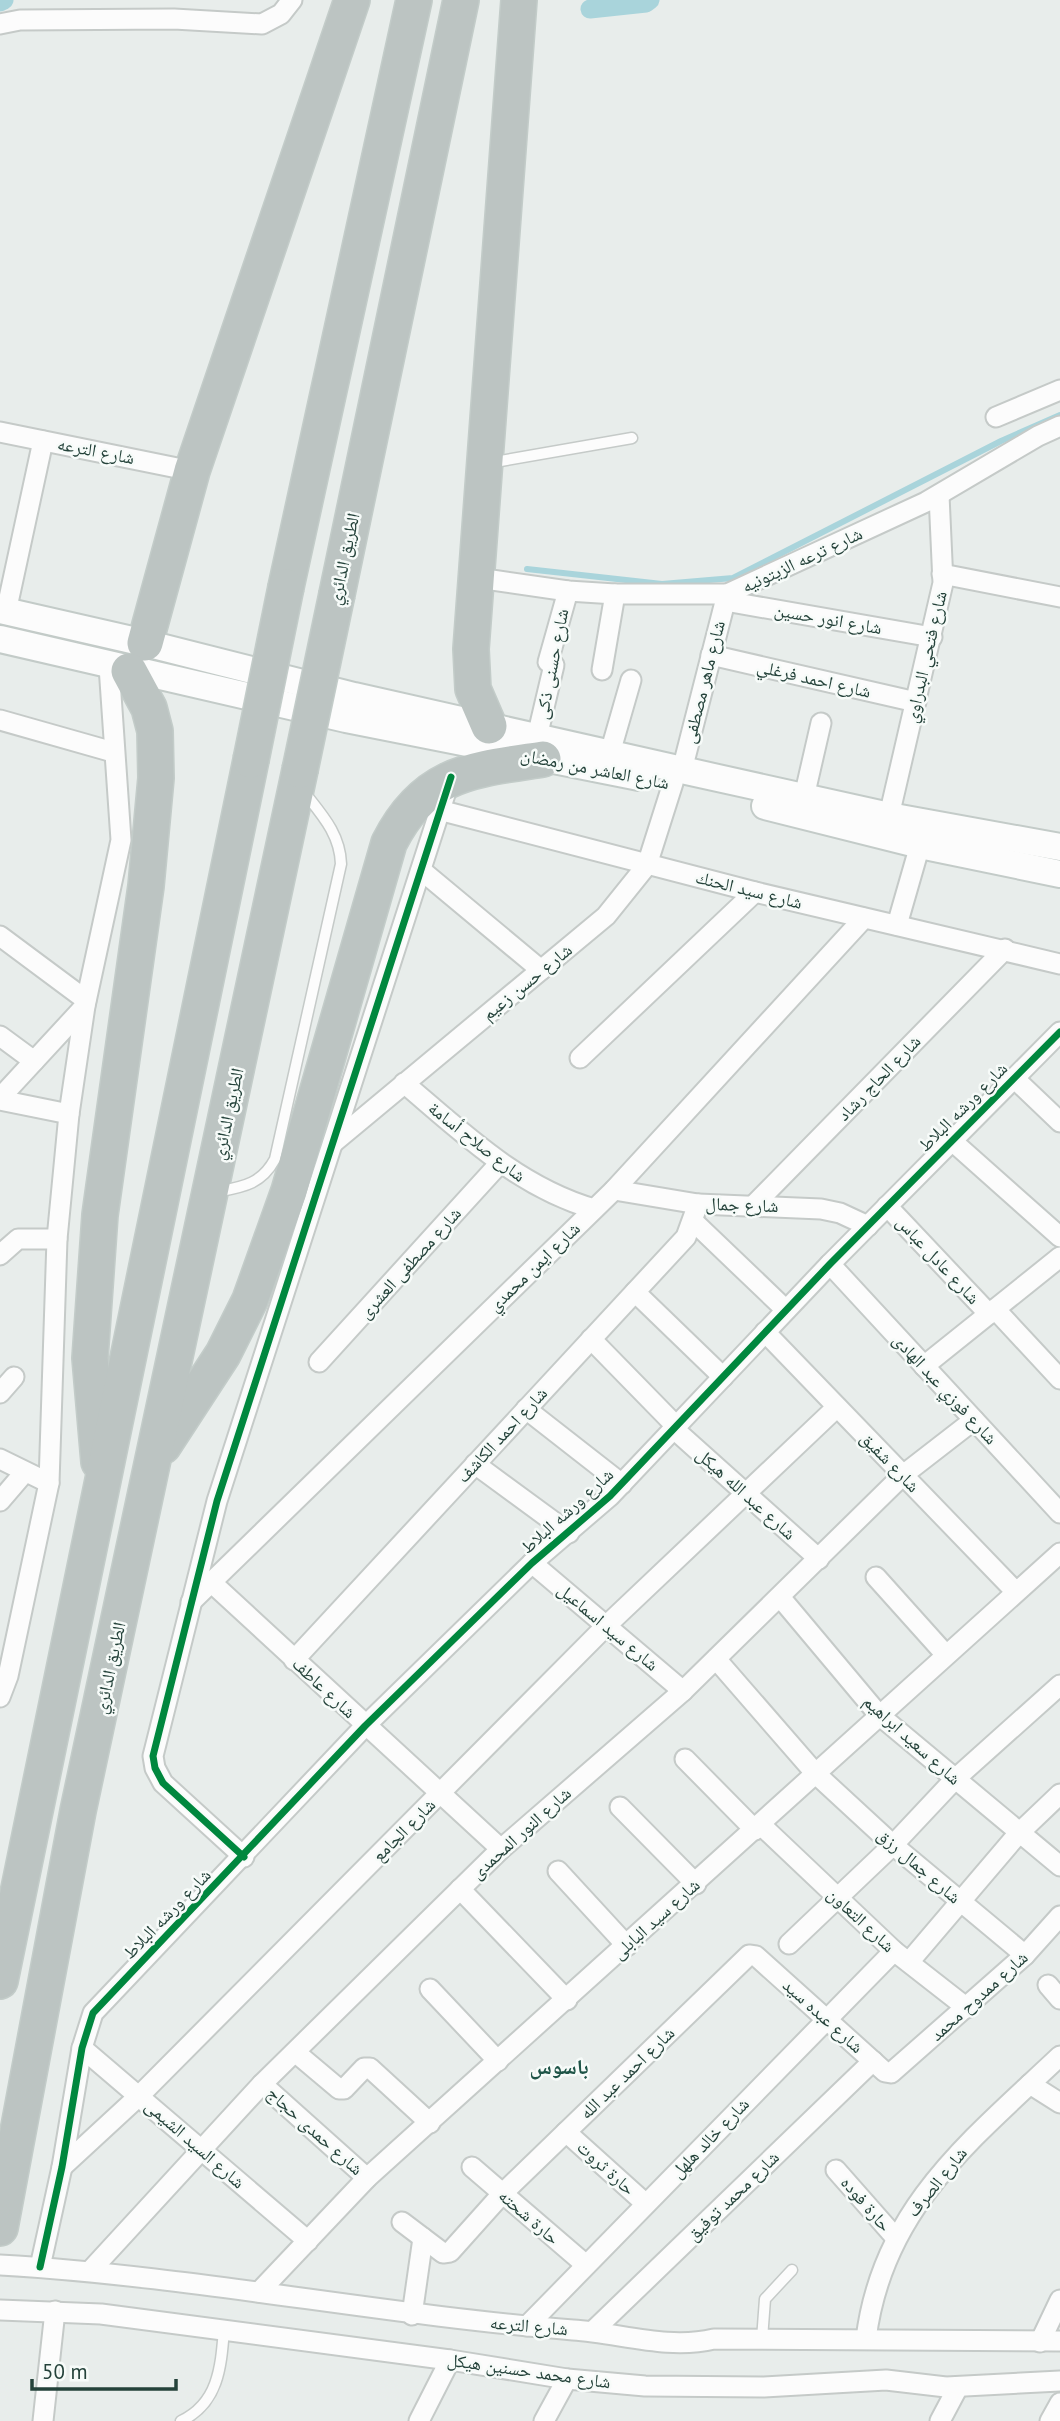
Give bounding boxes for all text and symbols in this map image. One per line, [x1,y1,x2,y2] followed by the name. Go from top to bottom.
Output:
[56,432,137,469] street label: شارع الترعه
[323,511,368,608] street label: الطريق الدائري
[738,522,866,598] street label: شارع ترعه الزيتونيه
[899,589,955,726] street label: شارع فتحي البدراوي
[773,598,884,639] street label: شارع انور حسين
[530,607,573,721] street label: شارع حسنى ذكى
[677,618,730,746] street label: شارع ماهر مصطفى
[754,654,873,706] street label: شارع احمد فرغلي
[519,743,671,794] street label: شارع العاشر من رمضان
[693,865,805,914] street label: شارع سيد الحنك
[477,938,577,1026] street label: شارع حسن زعيم
[832,1030,926,1126] street label: شارع الحاج رشاد
[913,1057,1012,1156] street label: شارع ورشه البلاط
[207,1066,252,1163] street label: الطريق الدائري
[423,1096,531,1188] street label: شارع صلاح أسامة
[705,1192,779,1217] street label: شارع جمال
[353,1202,466,1323] street label: شارع مصطفى العشرى
[891,1211,985,1309] street label: شارع عادل عباس
[483,1217,587,1319] street label: شارع ايمن محمدي
[885,1328,1003,1451] street label: شارع فوزي عبد الهادى
[451,1382,552,1487] street label: شارع احمد الكاشف
[856,1426,925,1497] street label: شارع شفيق
[692,1443,801,1545] street label: شارع عبد الله هيكل
[515,1463,618,1558] street label: شارع ورشه البلاط
[553,1578,664,1676] street label: شارع سيد اسماعيل
[89,1620,134,1717] street label: الطريق الدائري
[288,1652,361,1723] street label: شارع عاطف
[858,1690,966,1790] street label: شارع سعيد ابراهيم
[466,1782,576,1884] street label: شارع النور المحمدى
[367,1793,441,1867] street label: شارع الجامع
[873,1823,966,1908] street label: شارع جمال رزق
[118,1863,216,1964] street label: شارع ورشه البلاط
[607,1873,704,1964] street label: شارع سيد البابلى
[823,1882,900,1957] street label: شارع التعاون
[925,1946,1033,2046] street label: شارع ممدوح محمد
[778,1973,869,2058] street label: شارع عبده سيد
[574,2021,679,2124] street label: شارع احمد عبد الله
[529,2053,589,2080] district label: باسوس
[262,2081,368,2181] street label: شارع حمدى حجاج
[666,2093,754,2183] street label: شارع خالد هلهل
[141,2094,250,2193] street label: شارع السيد الشيمى
[572,2135,640,2200] street label: حارة ثروت
[901,2142,972,2221] street label: شارع الصرف
[681,2146,784,2246] street label: شارع محمد توفيق
[836,2171,897,2236] street label: حارة فوده
[494,2184,565,2249] street label: حارة شحته
[489,2311,569,2340] street label: شارع الترعه
[32,2348,175,2392] scale bar
[446,2348,612,2393] street label: شارع محمد حسنين هيكل
[42,2358,88,2385] text: 50 m

